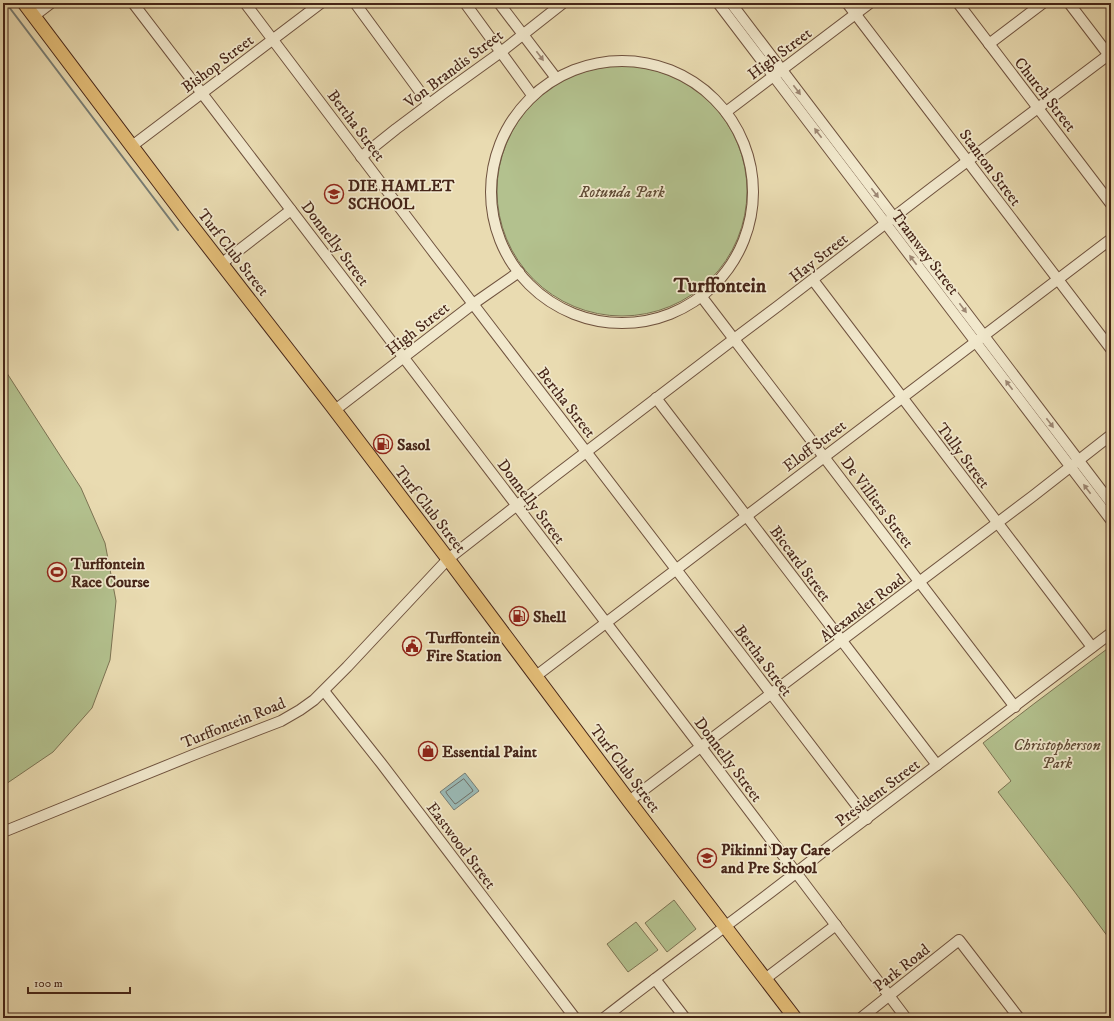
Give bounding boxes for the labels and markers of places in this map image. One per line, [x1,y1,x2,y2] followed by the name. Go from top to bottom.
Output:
[348,176,455,214] place label: DIE HAMLET SCHOOL
[323,183,345,205] school or university icon: DIE HAMLET SCHOOL
[372,433,394,455] fuel station icon: Sasol
[397,435,431,455] place label: Sasol
[70,554,150,592] place label: Turffontein Race Course
[46,561,68,583] sports icon: Turffontein Race Course
[508,605,530,627] fuel station icon: Shell
[533,607,567,627] place label: Shell
[425,628,502,666] place label: Turffontein Fire Station
[401,635,423,657] public building icon: Turffontein Fire Station
[417,740,439,762] shop icon: Essential Paint
[442,742,538,762] place label: Essential Paint
[721,840,831,878] place label: Pikinni Day Care and Pre School
[696,847,718,869] school or university icon: Pikinni Day Care and Pre School

